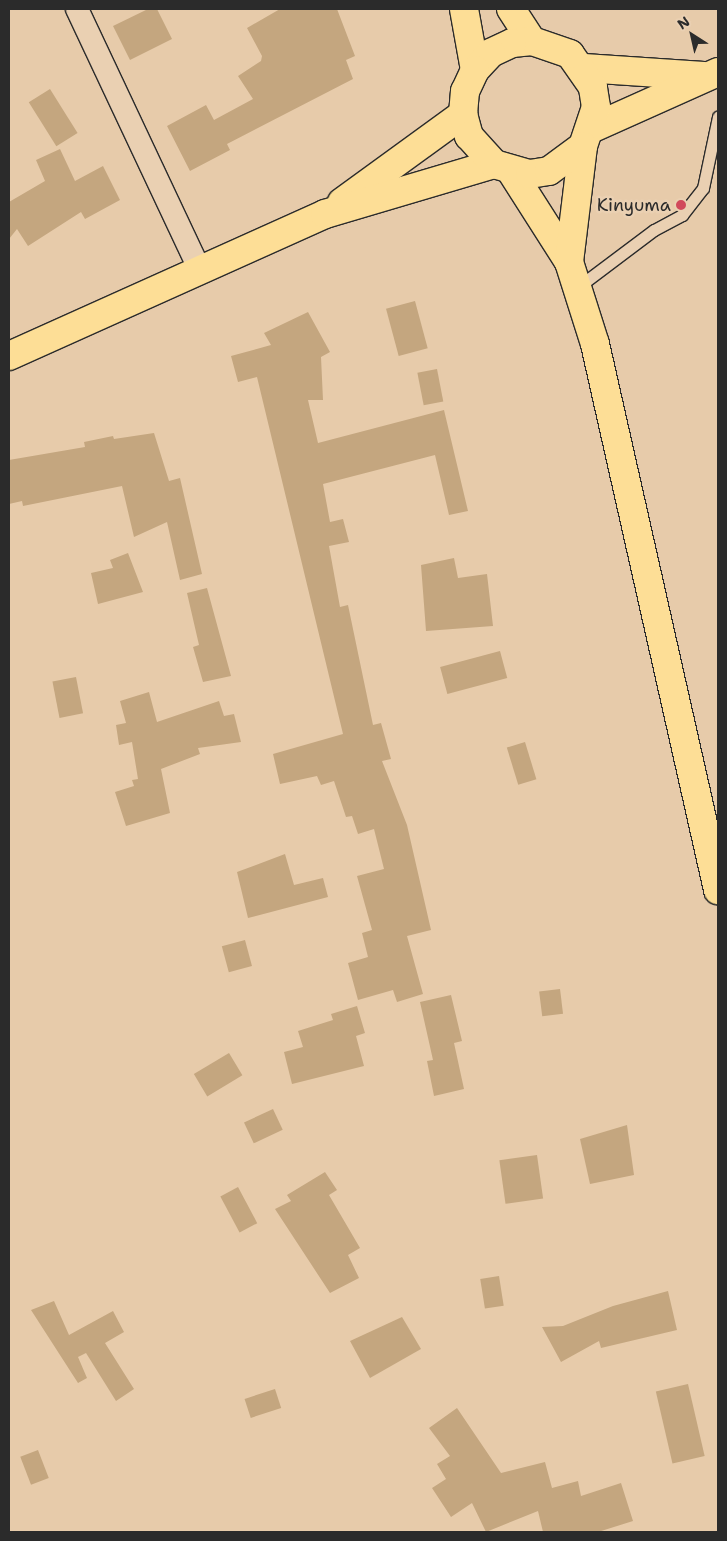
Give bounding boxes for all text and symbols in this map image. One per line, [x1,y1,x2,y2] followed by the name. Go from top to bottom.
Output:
[667,10,717,60] north arrow
[674,12,693,33] text: N
[597,194,671,216] place label: Kinyuma
[675,199,687,211] marker: Kinyuma

